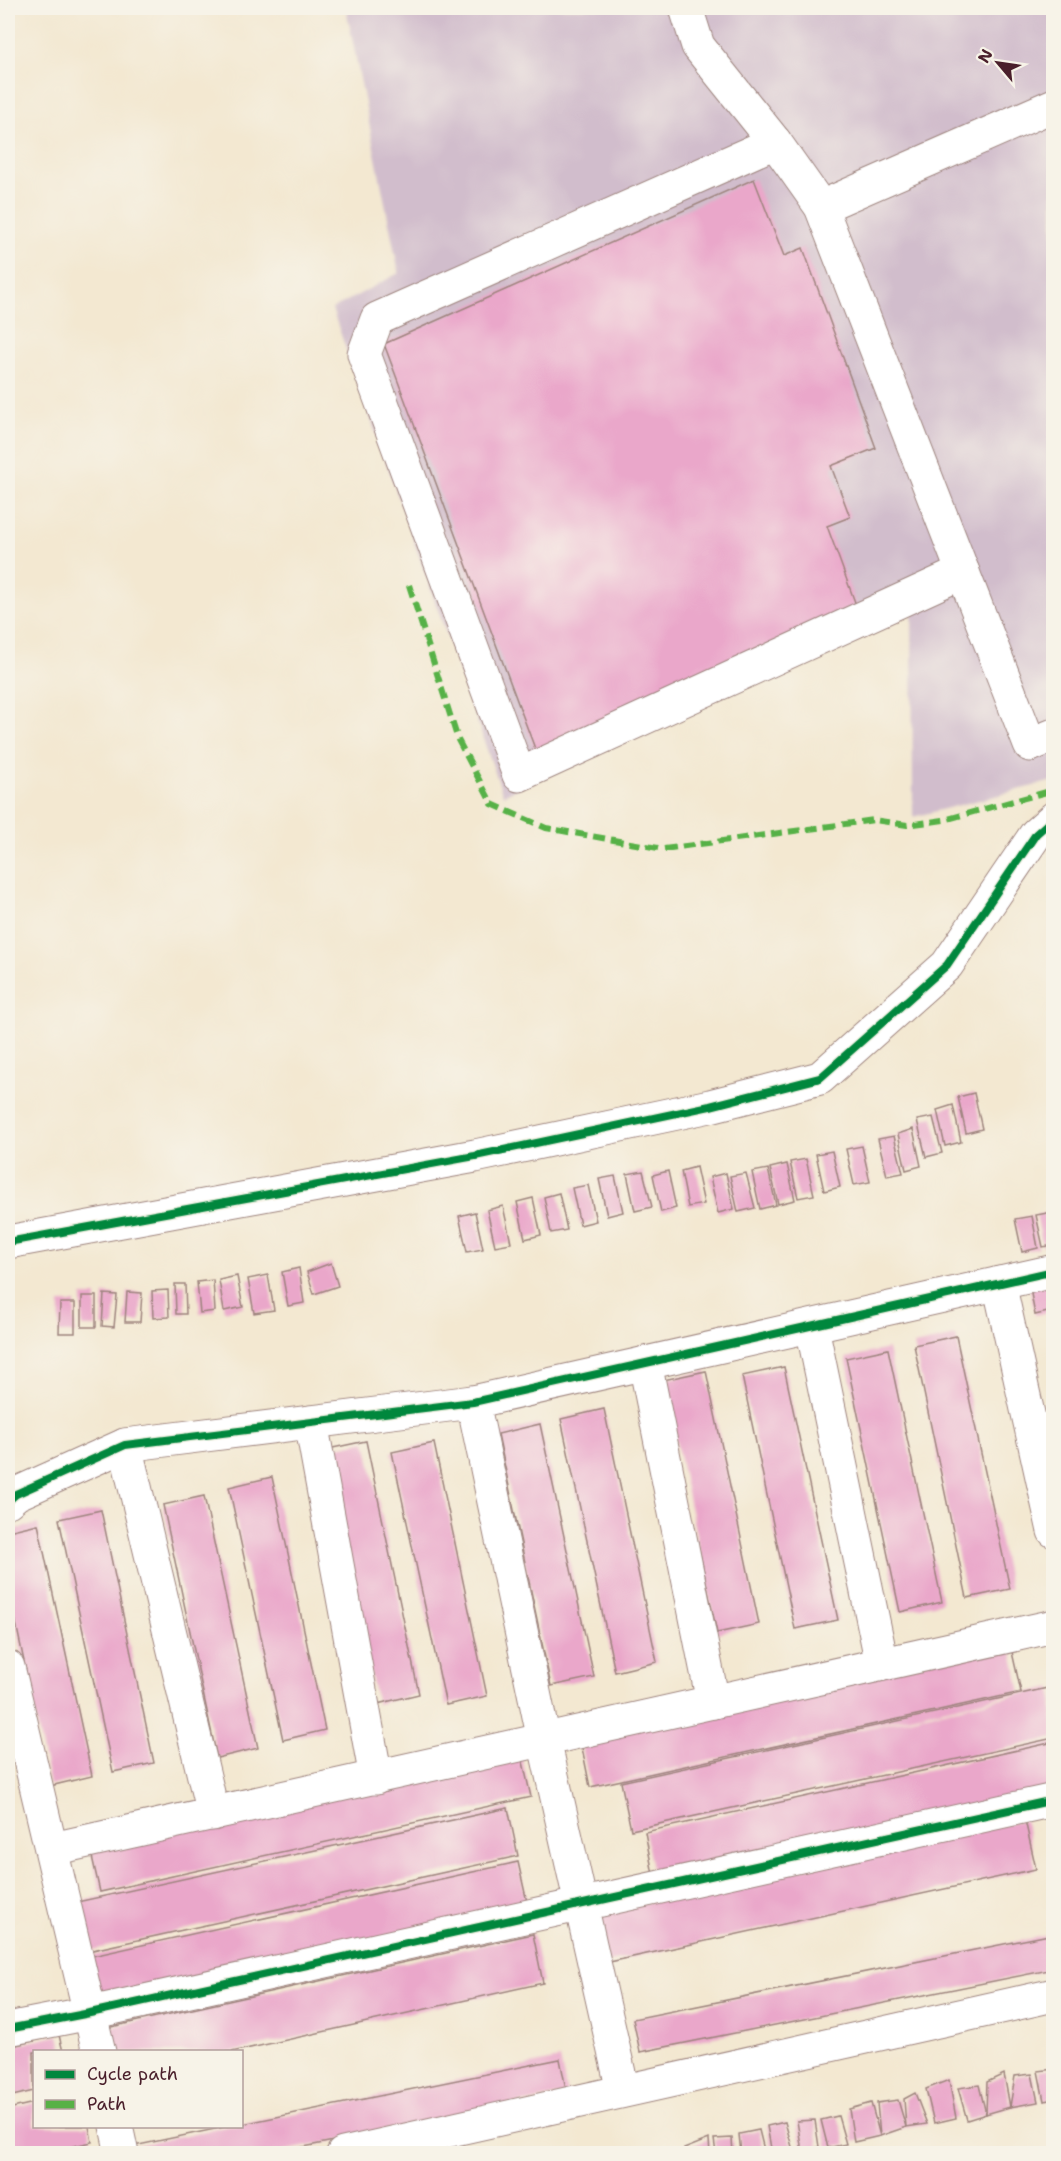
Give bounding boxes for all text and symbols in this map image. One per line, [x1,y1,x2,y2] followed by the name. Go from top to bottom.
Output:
[968,33,1028,93] north arrow
[973,45,998,67] text: N
[33,2050,243,2128] legend
[87,2062,178,2086] text: Cycle path
[87,2092,126,2116] text: Path

